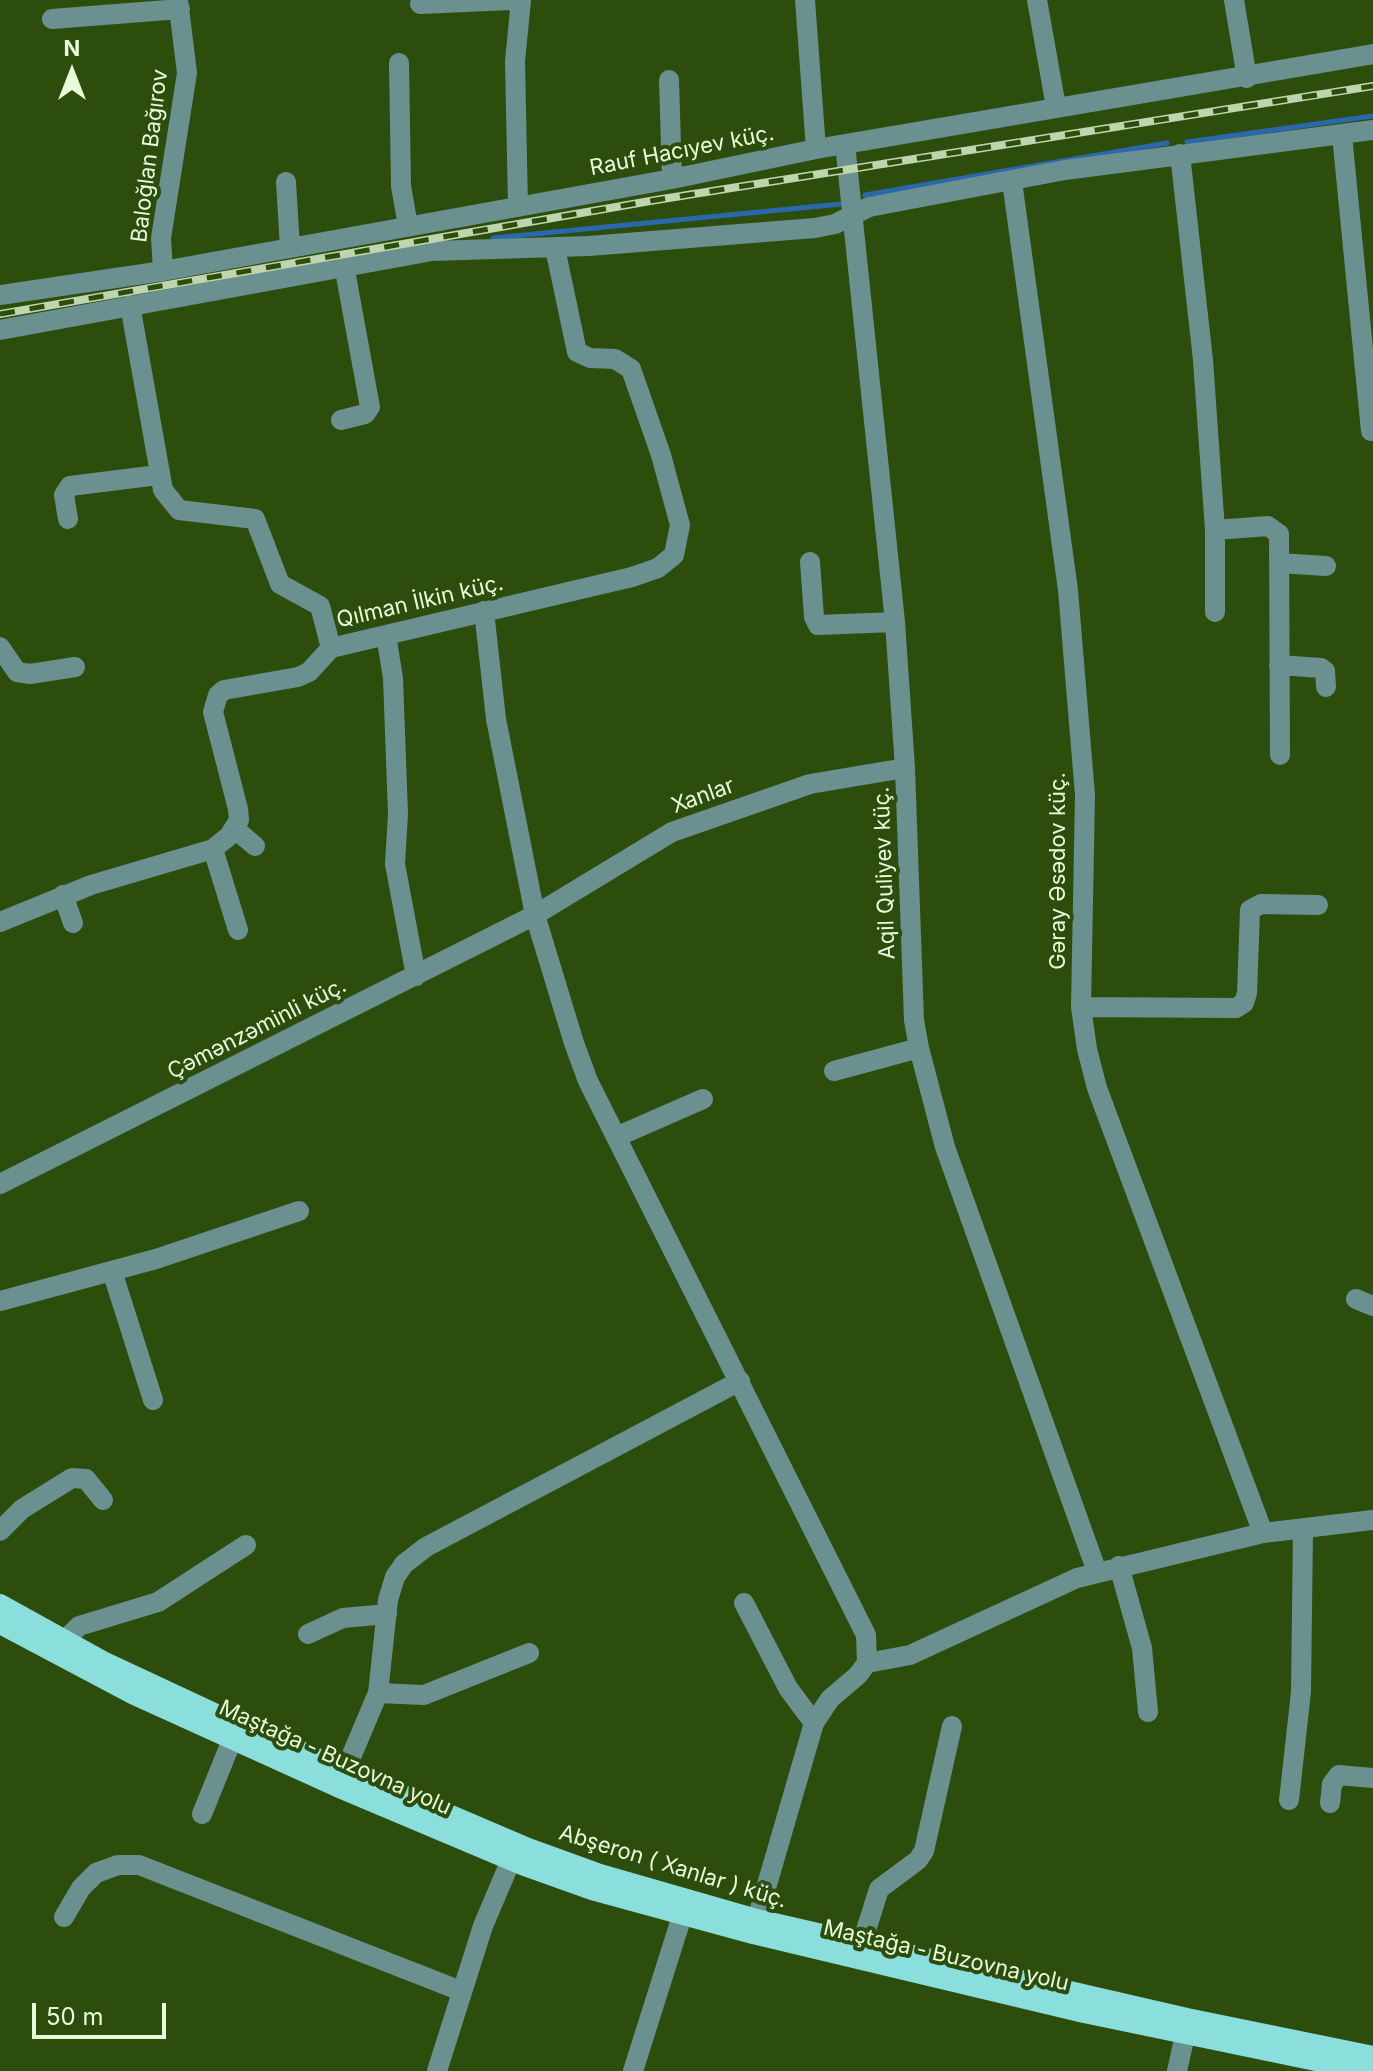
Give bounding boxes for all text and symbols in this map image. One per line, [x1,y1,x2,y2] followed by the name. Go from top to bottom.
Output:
[32,32,112,112] north arrow
[64,35,80,61] text: N
[126,68,174,244] street label: Baloğlan Bağırov
[588,120,776,182] street label: Rauf Hacıyev küç.
[334,570,506,634] street label: Qılman İlkin küç.
[668,772,738,820] street label: Xanlar
[1045,772,1071,970] street label: Gəray Əsədov küç.
[869,786,901,960] street label: Aqil Quliyev küç.
[163,973,351,1085] street label: Çəmənzəminli küç.
[215,1695,455,1821] street label: Maştağa - Buzovna yolu
[556,1820,790,1914] street label: Abşeron ( Xanlar ) küç.
[821,1915,1071,1997] street label: Maştağa - Buzovna yolu
[36,1987,170,2037] scale bar
[46,2002,104,2031] text: 50 m

